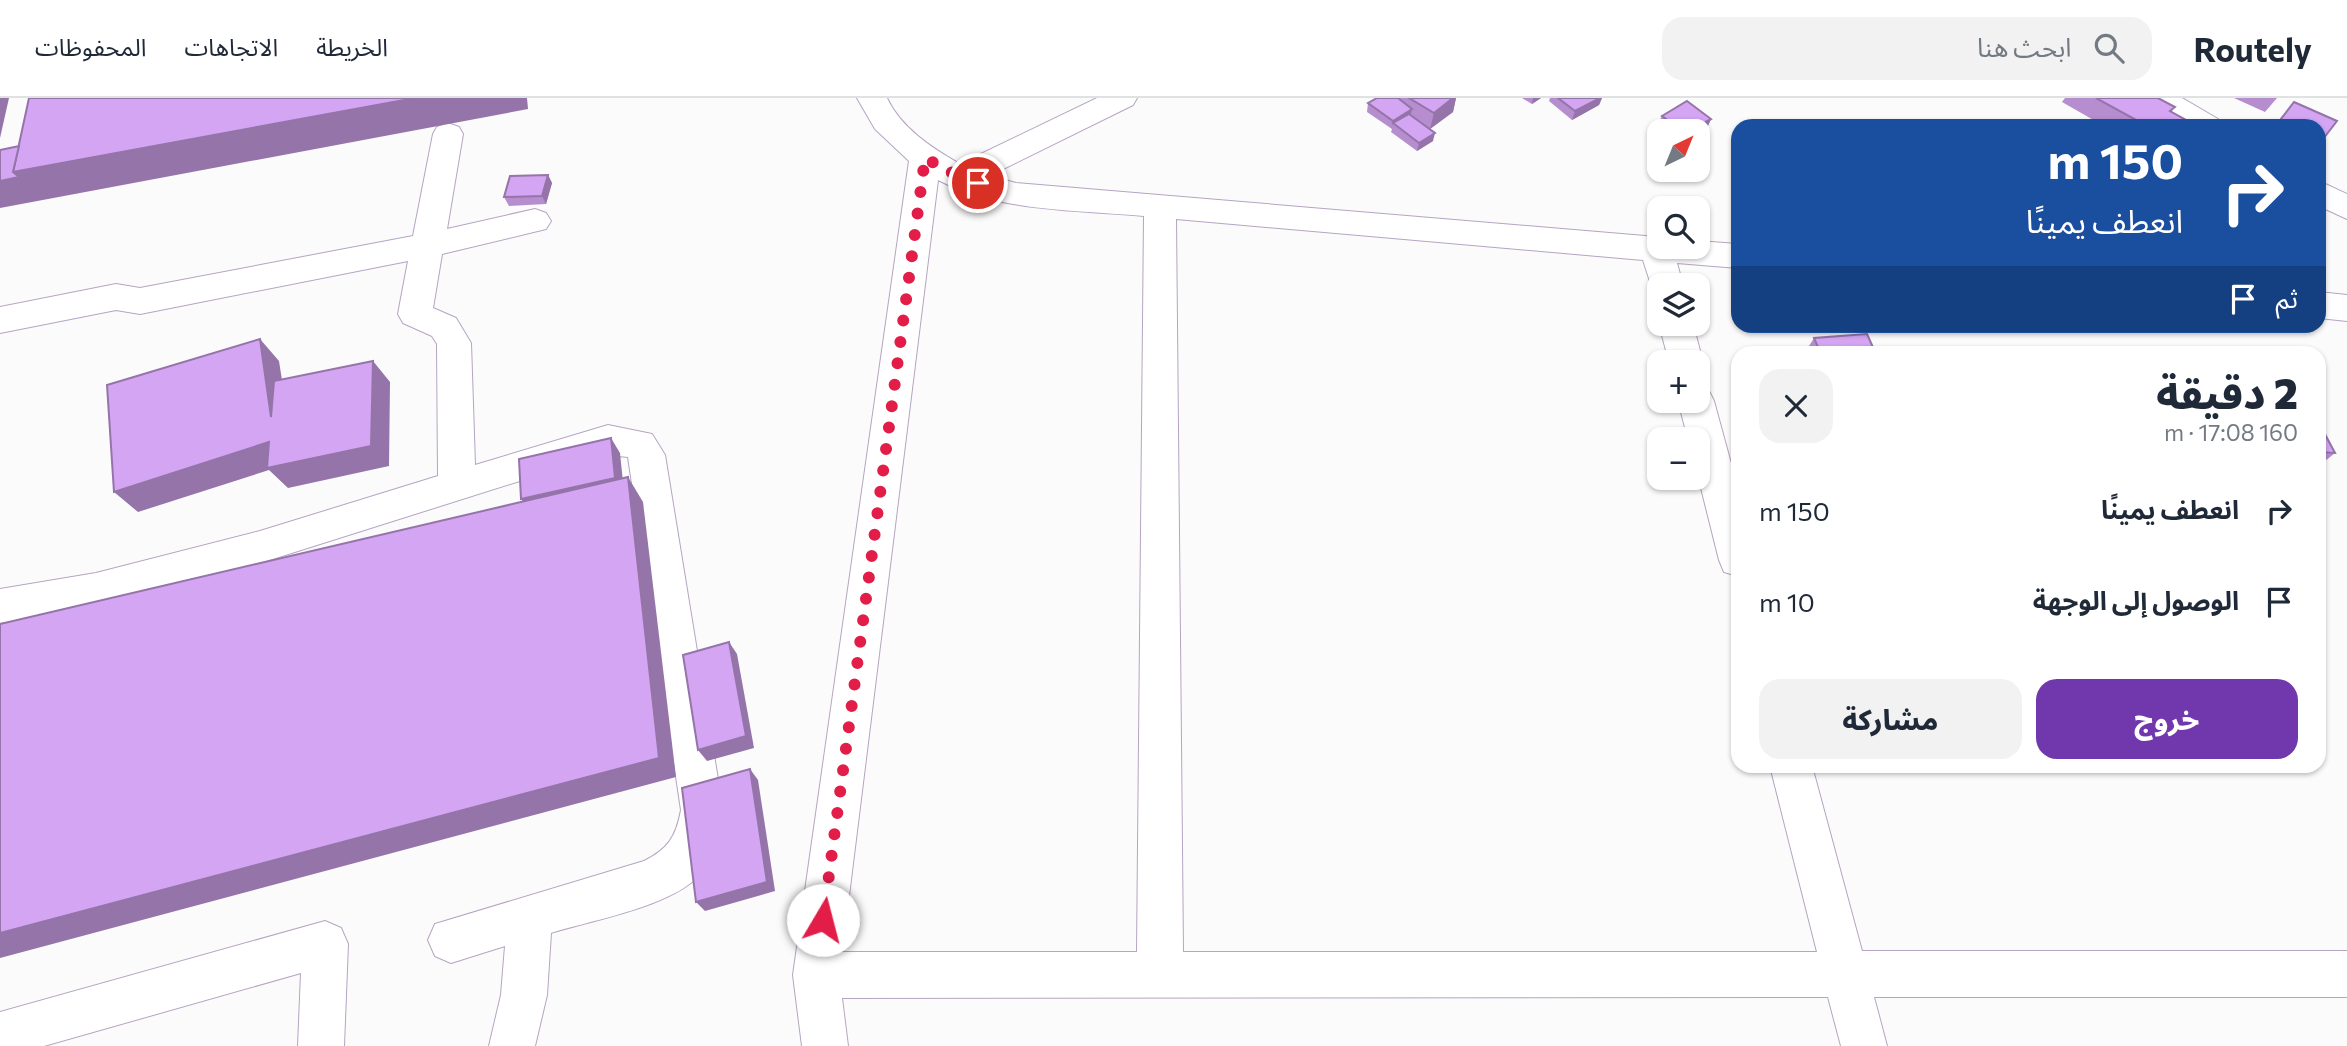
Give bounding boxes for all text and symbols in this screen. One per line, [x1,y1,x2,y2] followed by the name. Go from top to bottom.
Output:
[1662,17,2152,80] search box
[2194,28,2312,69] text: Routely
[2090,29,2128,67] icon: search
[1977,31,2072,62] text: ابحث هنا
[35,32,146,61] text: المحفوظات
[184,32,278,61] text: الاتجاهات
[316,32,388,61] text: الخريطة
[1647,119,1710,182] north arrow
[1647,119,1710,490] map controls
[2048,129,2183,189] text: 150 m
[2207,147,2298,238] icon: right
[948,153,1008,213] pin
[959,164,997,202] icon: arrive
[1647,196,1710,259] button: search
[2026,200,2183,240] text: انعطف يمينًا
[1647,273,1710,336] button: layers
[2224,280,2262,318] icon: arrive
[2276,282,2298,313] text: ثم
[1647,350,1710,413] button: +
[2156,366,2298,418] text: 2 دقيقة
[1759,369,1833,443] button: close
[2164,418,2298,446] text: 160 m · 17:08
[1647,427,1710,490] button: −
[2260,492,2298,530] icon: right
[2101,493,2239,524] text: انعطف يمينًا
[1759,495,1830,526] text: 150 m
[2260,583,2298,621] icon: arrive
[2033,584,2239,615] text: الوصول إلى الوجهة
[1759,586,1815,617] text: 10 m
[1759,679,2022,759] button: مشاركة
[2036,679,2298,759] button: خروج
[786,883,860,957] position arrow

